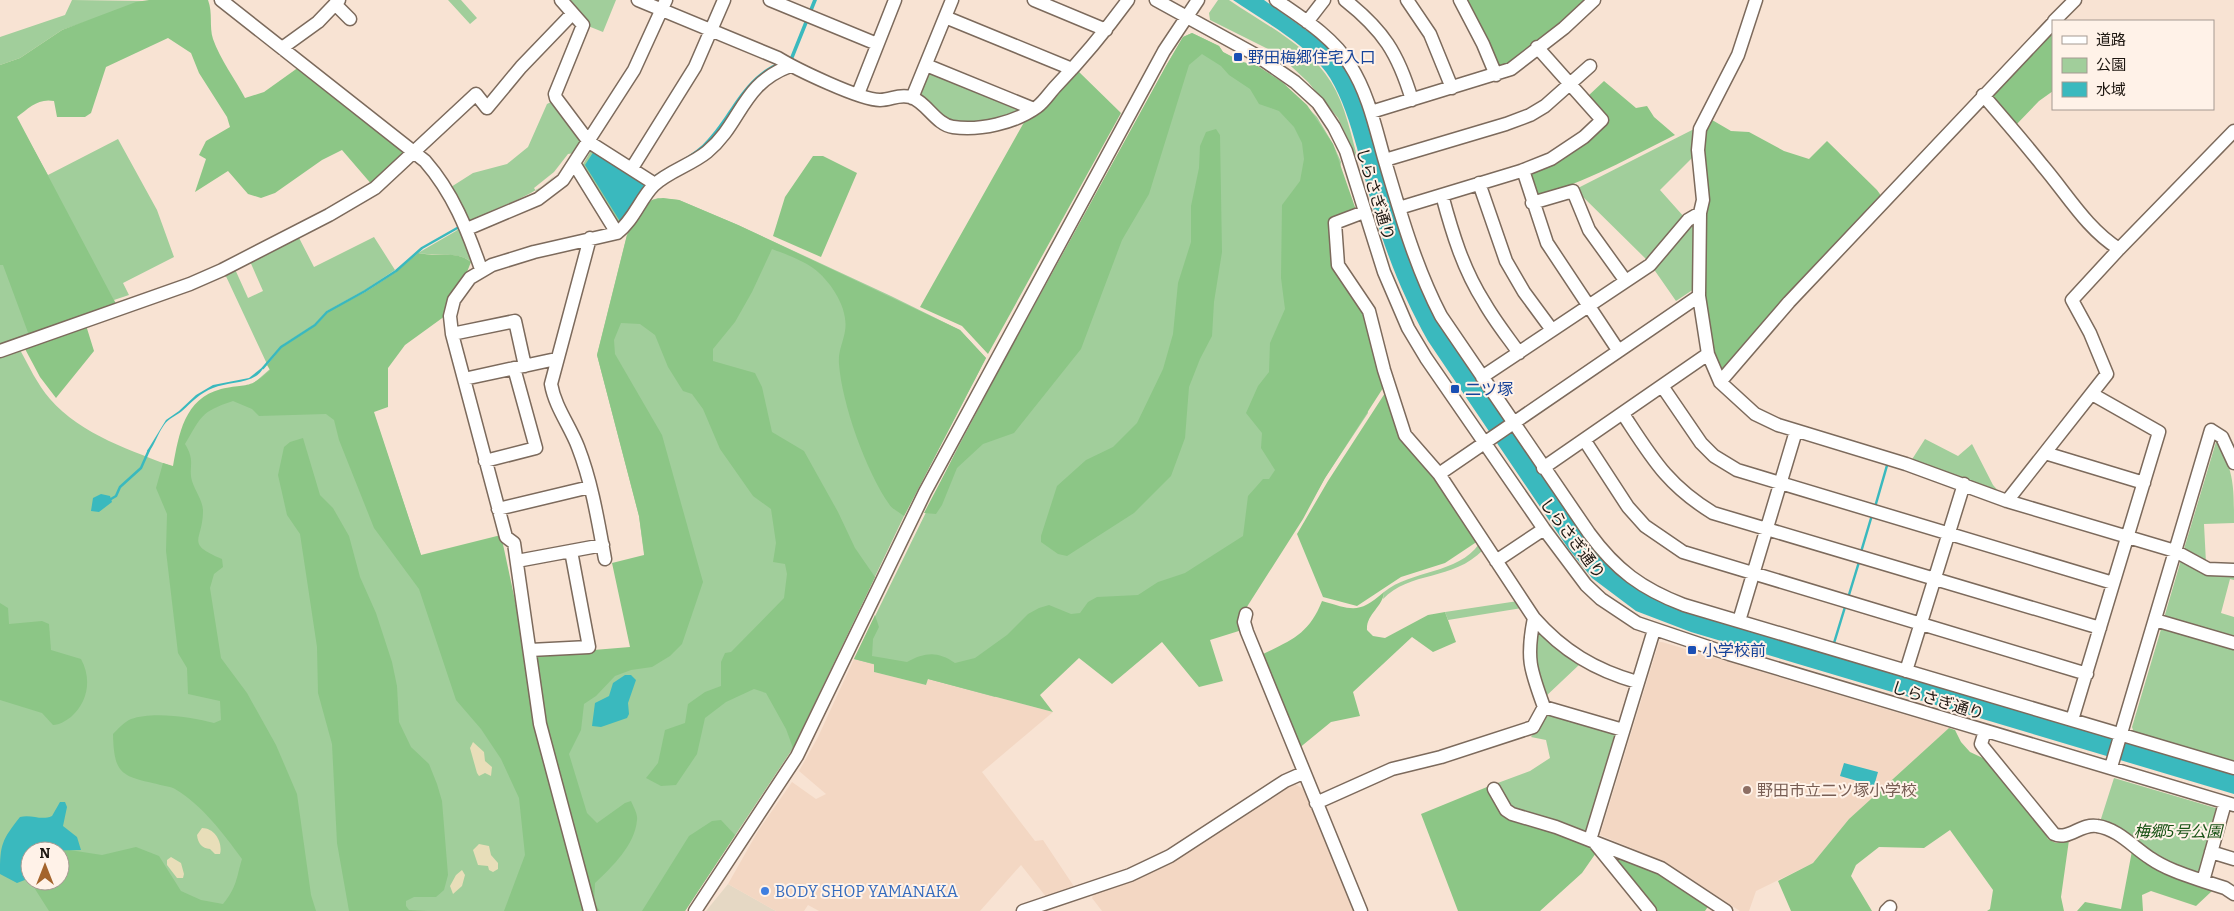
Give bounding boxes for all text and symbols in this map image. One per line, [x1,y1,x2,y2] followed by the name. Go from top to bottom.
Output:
[2052,20,2214,110] legend
[2096,31,2126,49] text: 道路
[1248,48,1376,67] place label: 野田梅郷住宅入口
[1232,51,1244,63] marker: 野田梅郷住宅入口
[2096,56,2126,74] text: 公園
[2096,81,2126,99] text: 水域
[1352,145,1399,243] street label: しらさぎ通り
[1465,380,1513,399] place label: 二ツ塚
[1449,383,1461,395] marker: 二ツ塚
[1536,494,1609,582] street label: しらさぎ通り
[1702,641,1766,660] place label: 小学校前
[1686,644,1698,656] marker: 小学校前
[1889,677,1987,724] street label: しらさぎ通り
[1757,781,1917,800] place label: 野田市立二ツ塚小学校
[1741,784,1753,796] marker: 野田市立二ツ塚小学校
[2134,822,2224,841] park label: 梅郷5号公園
[20,841,70,891] north arrow
[40,845,51,862] text: N
[775,882,959,901] place label: BODY SHOP YAMANAKA
[759,885,771,897] marker: BODY SHOP YAMANAKA

